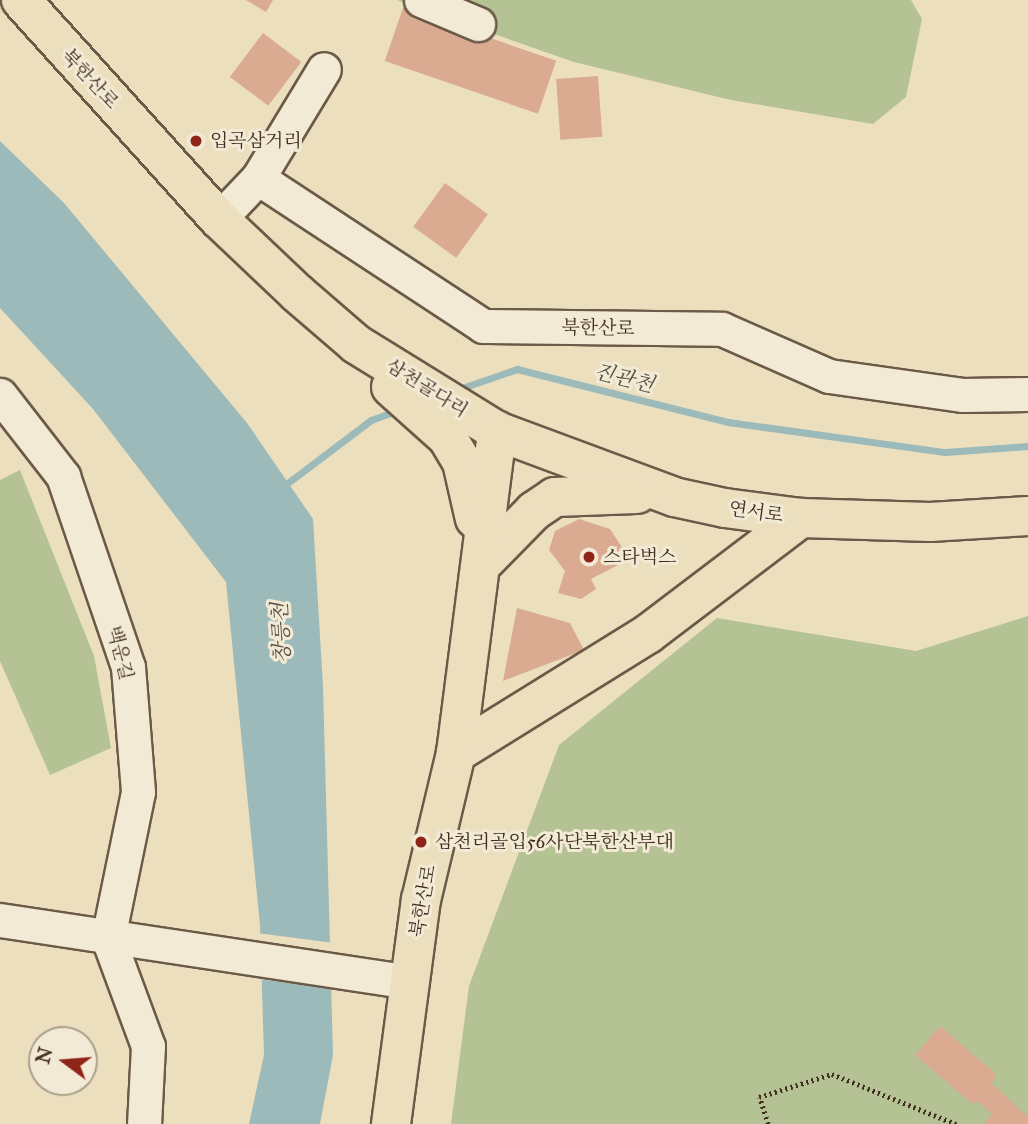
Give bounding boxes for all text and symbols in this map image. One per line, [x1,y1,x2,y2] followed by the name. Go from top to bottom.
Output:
[57,44,123,114] street label: 북한산로
[210,130,302,152] place label: 입곡삼거리
[188,133,204,149] marker: 입곡삼거리
[561,316,635,340] street label: 북한산로
[382,354,472,422] street label: 삼천골다리
[591,358,657,398] water label: 진관천
[727,497,785,527] street label: 연서로
[603,546,676,568] place label: 스타벅스
[581,549,597,565] marker: 스타벅스
[267,602,295,664] water label: 창릉천
[102,624,138,682] street label: 백운길
[435,831,674,853] place label: 삼천리골입56사단북한산부대
[413,834,429,850] marker: 삼천리골입56사단북한산부대
[405,863,441,939] street label: 북한산로
[28,1026,98,1096] north arrow
[31,1045,58,1067] text: N

